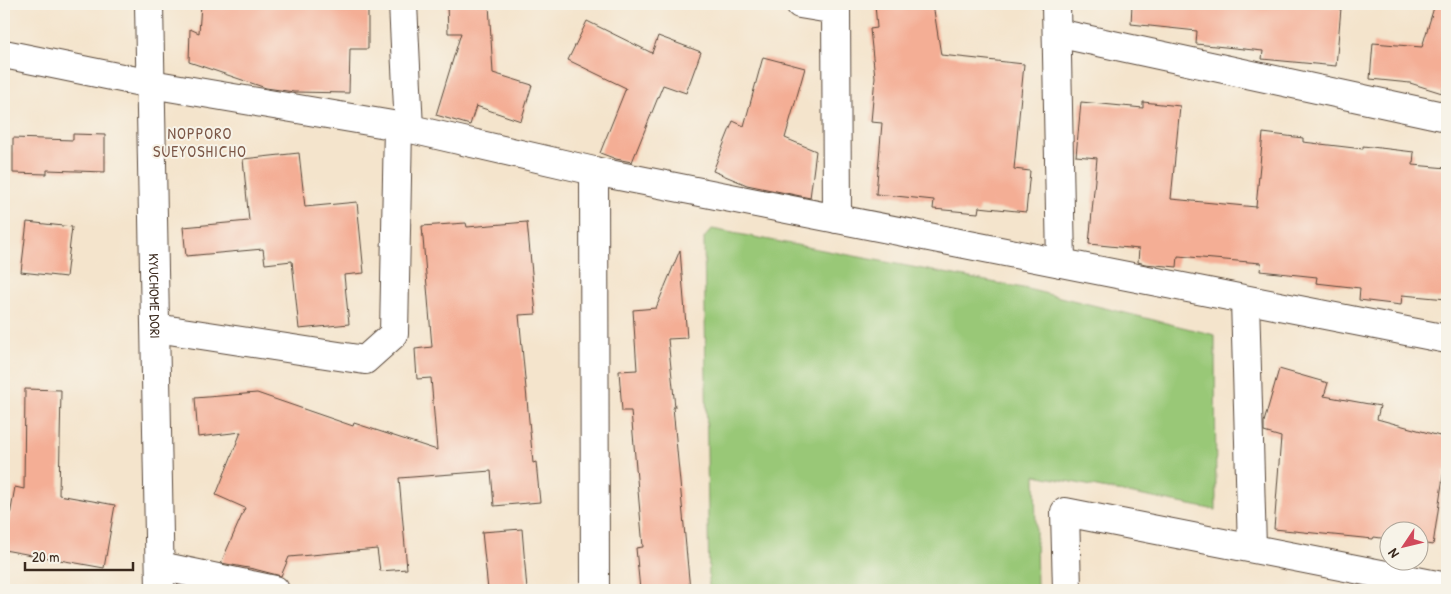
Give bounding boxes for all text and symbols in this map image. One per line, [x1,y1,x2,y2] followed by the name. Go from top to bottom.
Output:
[153,122,247,162] district label: NOPPORO SUEYOSHICHO
[145,253,165,339] street label: KYUCHOME DORI
[1378,522,1428,572] north arrow
[25,539,132,571] scale bar
[1383,545,1403,562] text: N
[32,546,59,567] text: 20 m

